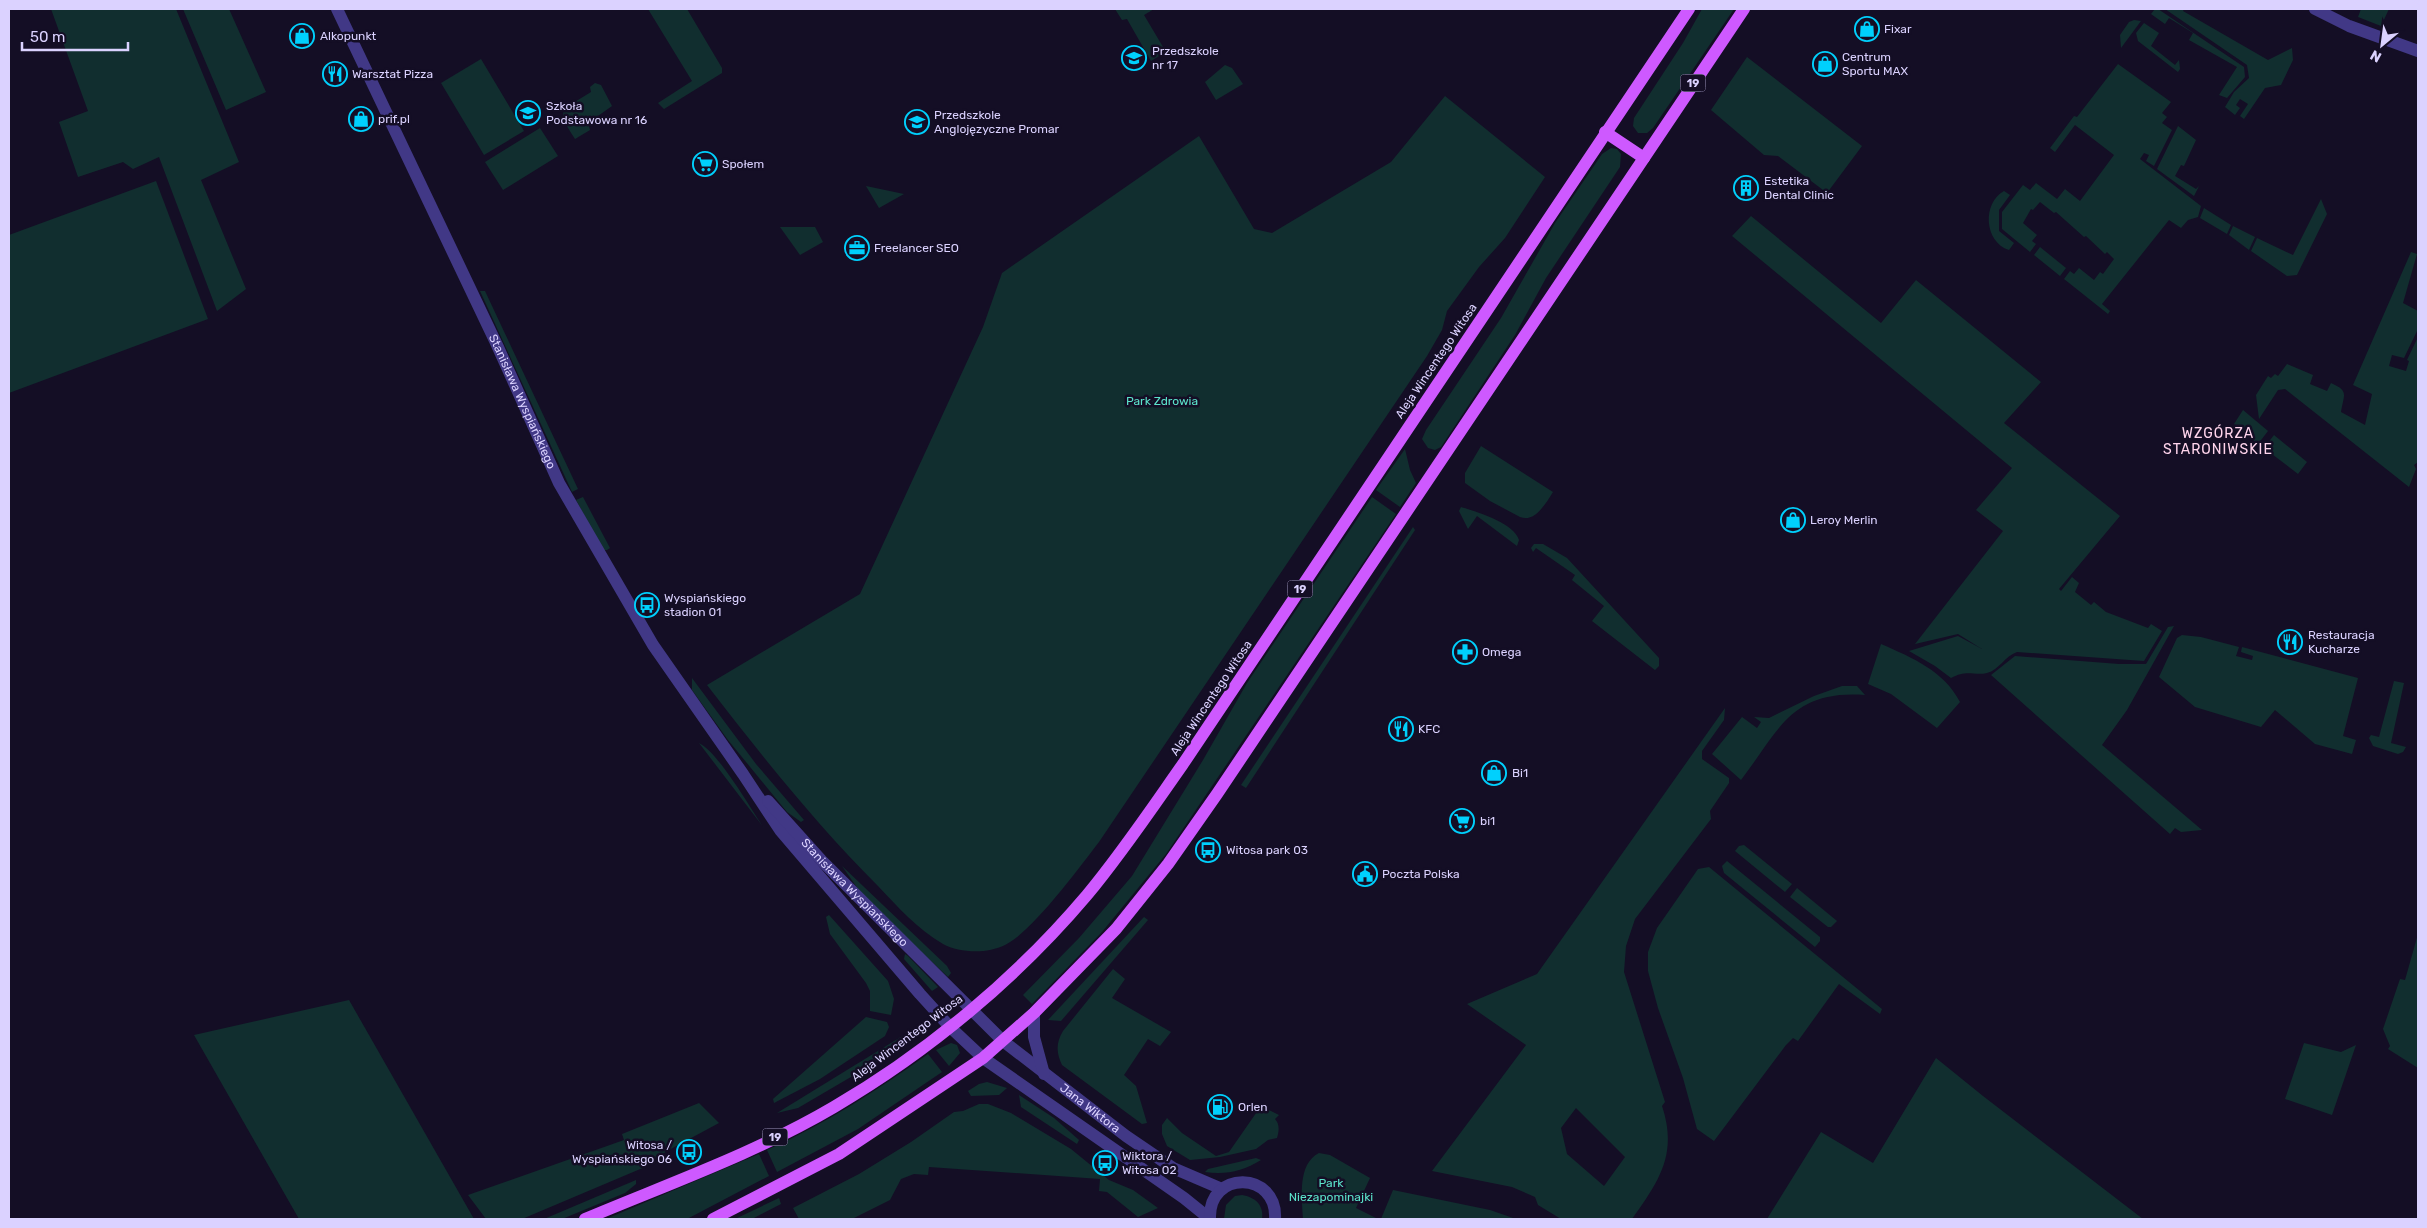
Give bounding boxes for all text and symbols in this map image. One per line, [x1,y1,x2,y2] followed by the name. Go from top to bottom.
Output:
[1854,16,1880,42] shop icon: Fixar
[22,20,129,52] scale bar
[2357,20,2407,70] north arrow
[1884,22,1912,36] place label: Fixar
[289,23,315,49] shop icon: Alkopunkt
[30,28,65,46] text: 50 m
[320,29,377,43] place label: Alkopunkt
[1152,44,1219,72] place label: Przedszkole nr 17
[1121,45,1147,71] school or university icon: Przedszkole nr 17
[2367,46,2384,66] text: N
[1842,50,1908,78] place label: Centrum Sportu MAX
[1812,51,1838,77] shop icon: Centrum Sportu MAX
[322,61,348,87] restaurant icon: Warsztat Pizza
[352,67,433,81] place label: Warsztat Pizza
[1680,75,1706,92] road number: 19
[546,99,647,127] place label: Szkoła Podstawowa nr 16
[515,100,541,126] school or university icon: Szkoła Podstawowa nr 16
[348,106,374,132] shop icon: prif.pl
[934,108,1060,136] place label: Przedszkole Anglojęzyczne Promar
[904,109,930,135] school or university icon: Przedszkole Anglojęzyczne Promar
[378,112,410,126] place label: prif.pl
[692,151,718,177] supermarket icon: Społem
[722,157,764,171] place label: Społem
[1764,174,1834,202] place label: Estetika Dental Clinic
[1733,175,1759,201] building icon: Estetika Dental Clinic
[844,235,870,261] office icon: Freelancer SEO
[874,241,959,255] place label: Freelancer SEO
[1392,301,1480,421] street label: Aleja Wincentego Witosa
[486,332,559,471] street label: Stanisława Wyspiańskiego
[1126,394,1198,408] park label: Park Zdrowia
[2163,424,2273,458] district label: WZGÓRZA STARONIWSKIE
[1780,507,1806,533] shop icon: Leroy Merlin
[1810,513,1878,527] place label: Leroy Merlin
[1288,580,1312,598] road number: 19
[664,591,746,619] place label: Wyspiańskiego stadion 01
[634,592,660,618] bus stop icon: Wyspiańskiego stadion 01
[2308,628,2375,656] place label: Restauracja Kucharze
[2277,629,2303,655] restaurant icon: Restauracja Kucharze
[1167,638,1255,758] street label: Aleja Wincentego Witosa
[1452,639,1478,665] pharmacy icon: Omega
[1482,645,1521,659] place label: Omega
[1388,716,1414,742] restaurant icon: KFC
[1418,722,1440,736] place label: KFC
[1481,760,1507,786] shop icon: Bi1
[1512,766,1528,780] place label: Bi1
[1449,808,1475,834] supermarket icon: bi1
[1480,814,1495,828] place label: bi1
[798,836,911,949] street label: Stanisława Wyspiańskiego
[1195,837,1221,863] bus stop icon: Witosa park 03
[1226,843,1308,857] place label: Witosa park 03
[1352,861,1378,887] public building icon: Poczta Polska
[1382,867,1460,881] place label: Poczta Polska
[849,992,965,1084] street label: Aleja Wincentego Witosa
[1057,1081,1123,1136] street label: Jana Wiktora
[1207,1094,1233,1120] fuel station icon: Orlen
[1238,1100,1268,1114] place label: Orlen
[762,1128,788,1146] road number: 19
[572,1138,672,1166] place label: Witosa / Wyspiańskiego 06
[676,1139,702,1165] bus stop icon: Witosa / Wyspiańskiego 06
[1122,1149,1176,1177] place label: Wiktora / Witosa 02
[1092,1150,1118,1176] bus stop icon: Wiktora / Witosa 02
[1289,1176,1373,1204] park label: Park Niezapominajki

